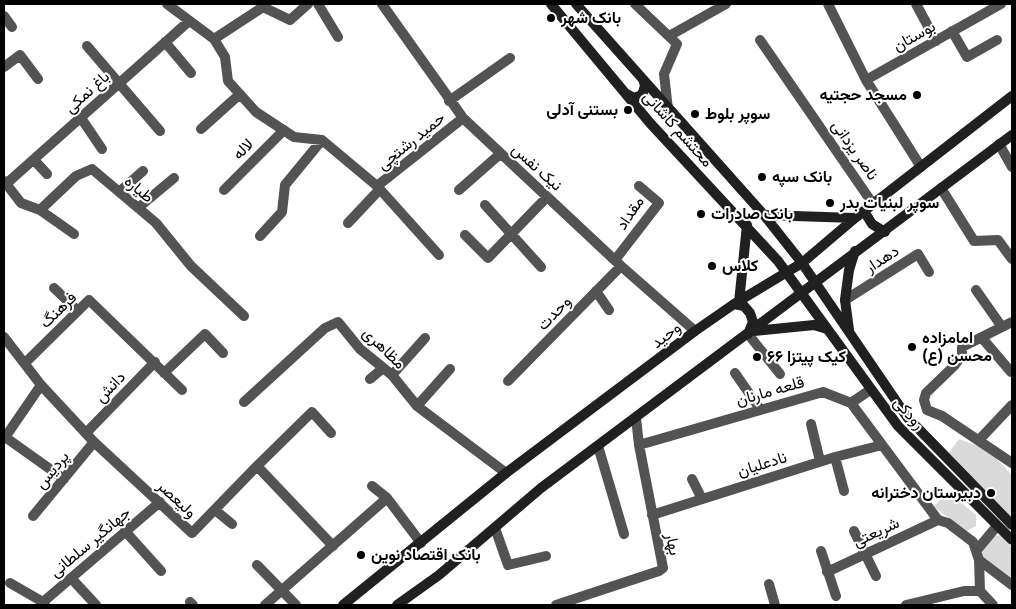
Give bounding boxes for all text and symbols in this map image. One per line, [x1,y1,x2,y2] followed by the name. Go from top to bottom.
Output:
[561,8,621,28] place label: بانک شهر
[545,12,557,24] marker: بانک شهر
[889,17,939,55] street label: بوستان
[60,67,114,117] street label: باغ نمکی
[820,85,907,105] place label: مسجد حجتیه
[639,87,717,171] street label: محتشم کاشانی
[911,89,923,101] marker: مسجد حجتیه
[546,100,618,120] place label: بستنی آدلی
[622,104,634,116] marker: بستنی آدلی
[705,104,770,124] place label: سوپر بلوط
[373,108,449,174] street label: حمید رشتچی
[689,108,701,120] marker: سوپر بلوط
[827,116,883,184] street label: ناصر یزدانی
[228,134,258,164] street label: لاله
[508,139,566,195] street label: نیک نفس
[772,167,832,187] place label: بانک سپه
[121,171,157,207] street label: طیاره
[756,171,768,183] marker: بانک سپه
[612,193,648,233] street label: مقداد
[840,193,939,213] place label: سوپر لبنیات بدر
[824,197,836,209] marker: سوپر لبنیات بدر
[711,204,793,224] place label: بانک صادرات
[695,208,707,220] marker: بانک صادرات
[861,241,903,277] street label: دهدار
[722,256,758,276] place label: کلاس
[706,260,718,272] marker: کلاس
[36,288,80,332] street label: فرهنگ
[533,292,575,334] street label: وحدت
[647,318,685,352] street label: وحید
[359,323,409,373] street label: مظاهری
[922,328,992,366] place label: امامزاده محسن (ع)
[906,341,918,353] marker: امامزاده محسن (ع)
[767,347,846,367] place label: کیک پیتزا ۶۶
[751,351,763,363] marker: کیک پیتزا ۶۶
[91,367,129,407] street label: دانش
[734,372,806,410] street label: قلعه مارنان
[890,393,928,433] street label: رودکی
[31,447,73,493] street label: پردیس
[735,447,789,481] street label: نادعلیان
[153,476,201,522] street label: ولیعصر
[871,483,981,503] place label: دبیرستان دخترانه
[985,487,997,499] marker: دبیرستان دخترانه
[46,503,134,581] street label: جهانگیر سلطانی
[850,513,902,551] street label: شریعتی
[661,531,685,557] street label: بهار
[371,545,481,565] place label: بانک اقتصاد نوین
[355,549,367,561] marker: بانک اقتصاد نوین

